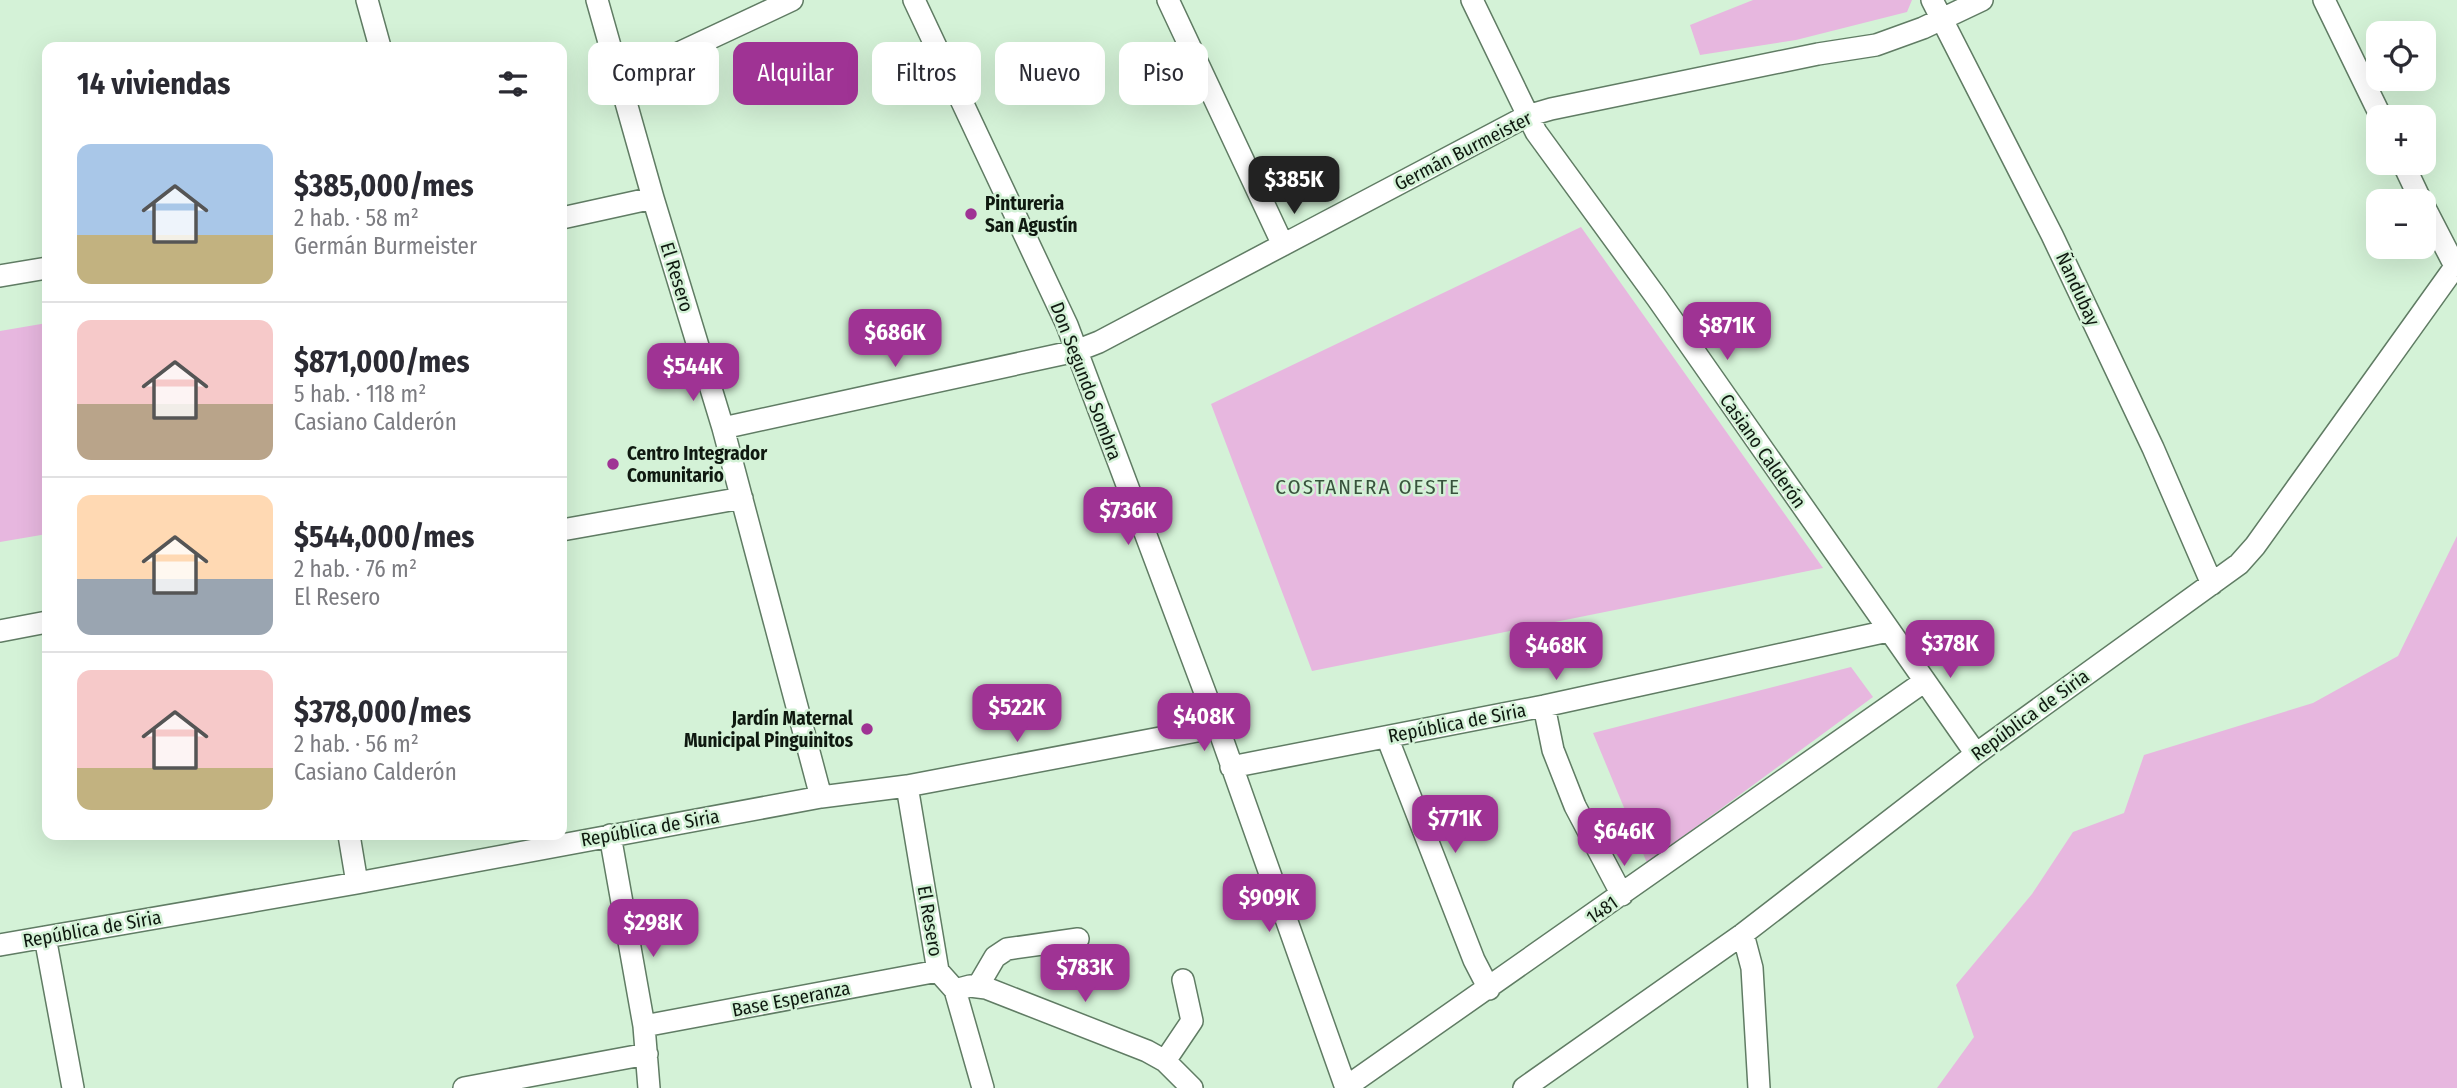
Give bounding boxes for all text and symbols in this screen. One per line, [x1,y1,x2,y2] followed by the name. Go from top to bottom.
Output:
[2366,21,2436,259] map controls
[2366,21,2436,91] button: locate
[588,42,719,105] chip: Comprar
[733,42,858,105] chip: Alquilar
[872,42,981,105] chip: Filtros
[995,42,1105,105] chip: Nuevo
[1119,42,1208,105] chip: Piso
[494,65,532,103] icon: filters
[77,66,230,102] text: 14 viviendas
[2366,105,2436,175] button: +
[1390,106,1536,196] street label: Germán Burmeister
[1245,156,1343,216] pin: $385K
[1264,165,1324,193] text: $385K
[294,168,474,204] text: $385,000/mes
[133,172,217,256] icon: home
[2366,189,2436,259] button: −
[985,192,1078,237] place label: Pintureria San Agustín
[294,204,419,232] text: 2 hab. · 58 m²
[963,206,979,222] marker: Pintureria San Agustín
[294,232,477,260] text: Germán Burmeister
[656,240,698,314] street label: El Resero
[2051,249,2105,330] street label: Ñandubay
[1045,299,1127,463] street label: Don Segundo Sombra
[1678,302,1776,362] pin: $871K
[846,310,944,369] pin: $686K
[1699,311,1755,339] text: $871K
[864,318,926,346] text: $686K
[294,344,470,380] text: $871,000/mes
[644,344,742,403] pin: $544K
[133,348,217,432] icon: home
[663,352,723,380] text: $544K
[294,380,426,408] text: 5 hab. · 118 m²
[1715,389,1811,513] street label: Casiano Calderón
[294,408,457,436] text: Casiano Calderón
[627,442,768,487] place label: Centro Integrador Comunitario
[605,456,621,472] marker: Centro Integrador Comunitario
[1275,474,1461,500] district label: COSTANERA OESTE
[1079,488,1177,547] pin: $736K
[1099,496,1157,524] text: $736K
[294,519,474,555] text: $544,000/mes
[133,523,217,607] icon: home
[294,555,417,583] text: 2 hab. · 76 m²
[294,583,380,611] text: El Resero
[1901,620,1999,680] pin: $378K
[1507,622,1605,682] pin: $468K
[1921,629,1979,657] text: $378K
[1526,631,1586,659] text: $468K
[1967,665,2093,765] street label: República de Siria
[968,684,1066,744] pin: $522K
[988,693,1046,721] text: $522K
[294,694,471,730] text: $378,000/mes
[1155,694,1253,753] pin: $408K
[133,698,217,782] icon: home
[1386,698,1528,748] street label: República de Siria
[1173,702,1235,730] text: $408K
[684,707,854,752] place label: Jardín Maternal Municipal Pinguinitos
[859,721,875,737] marker: Jardín Maternal Municipal Pinguinitos
[294,730,419,758] text: 2 hab. · 56 m²
[294,758,457,786] text: Casiano Calderón
[1406,796,1504,855] pin: $771K
[1428,804,1482,832] text: $771K
[579,805,721,851] street label: República de Siria
[1575,808,1673,868] pin: $646K
[1594,817,1654,845] text: $646K
[1220,874,1318,934] pin: $909K
[1239,883,1299,911] text: $909K
[912,884,948,958] street label: El Resero
[1582,891,1622,929] street label: 1481
[604,900,702,959] pin: $298K
[21,906,163,952] street label: República de Siria
[623,908,683,936] text: $298K
[1036,944,1134,1004] pin: $783K
[1057,953,1113,981] text: $783K
[730,976,852,1022] street label: Base Esperanza

